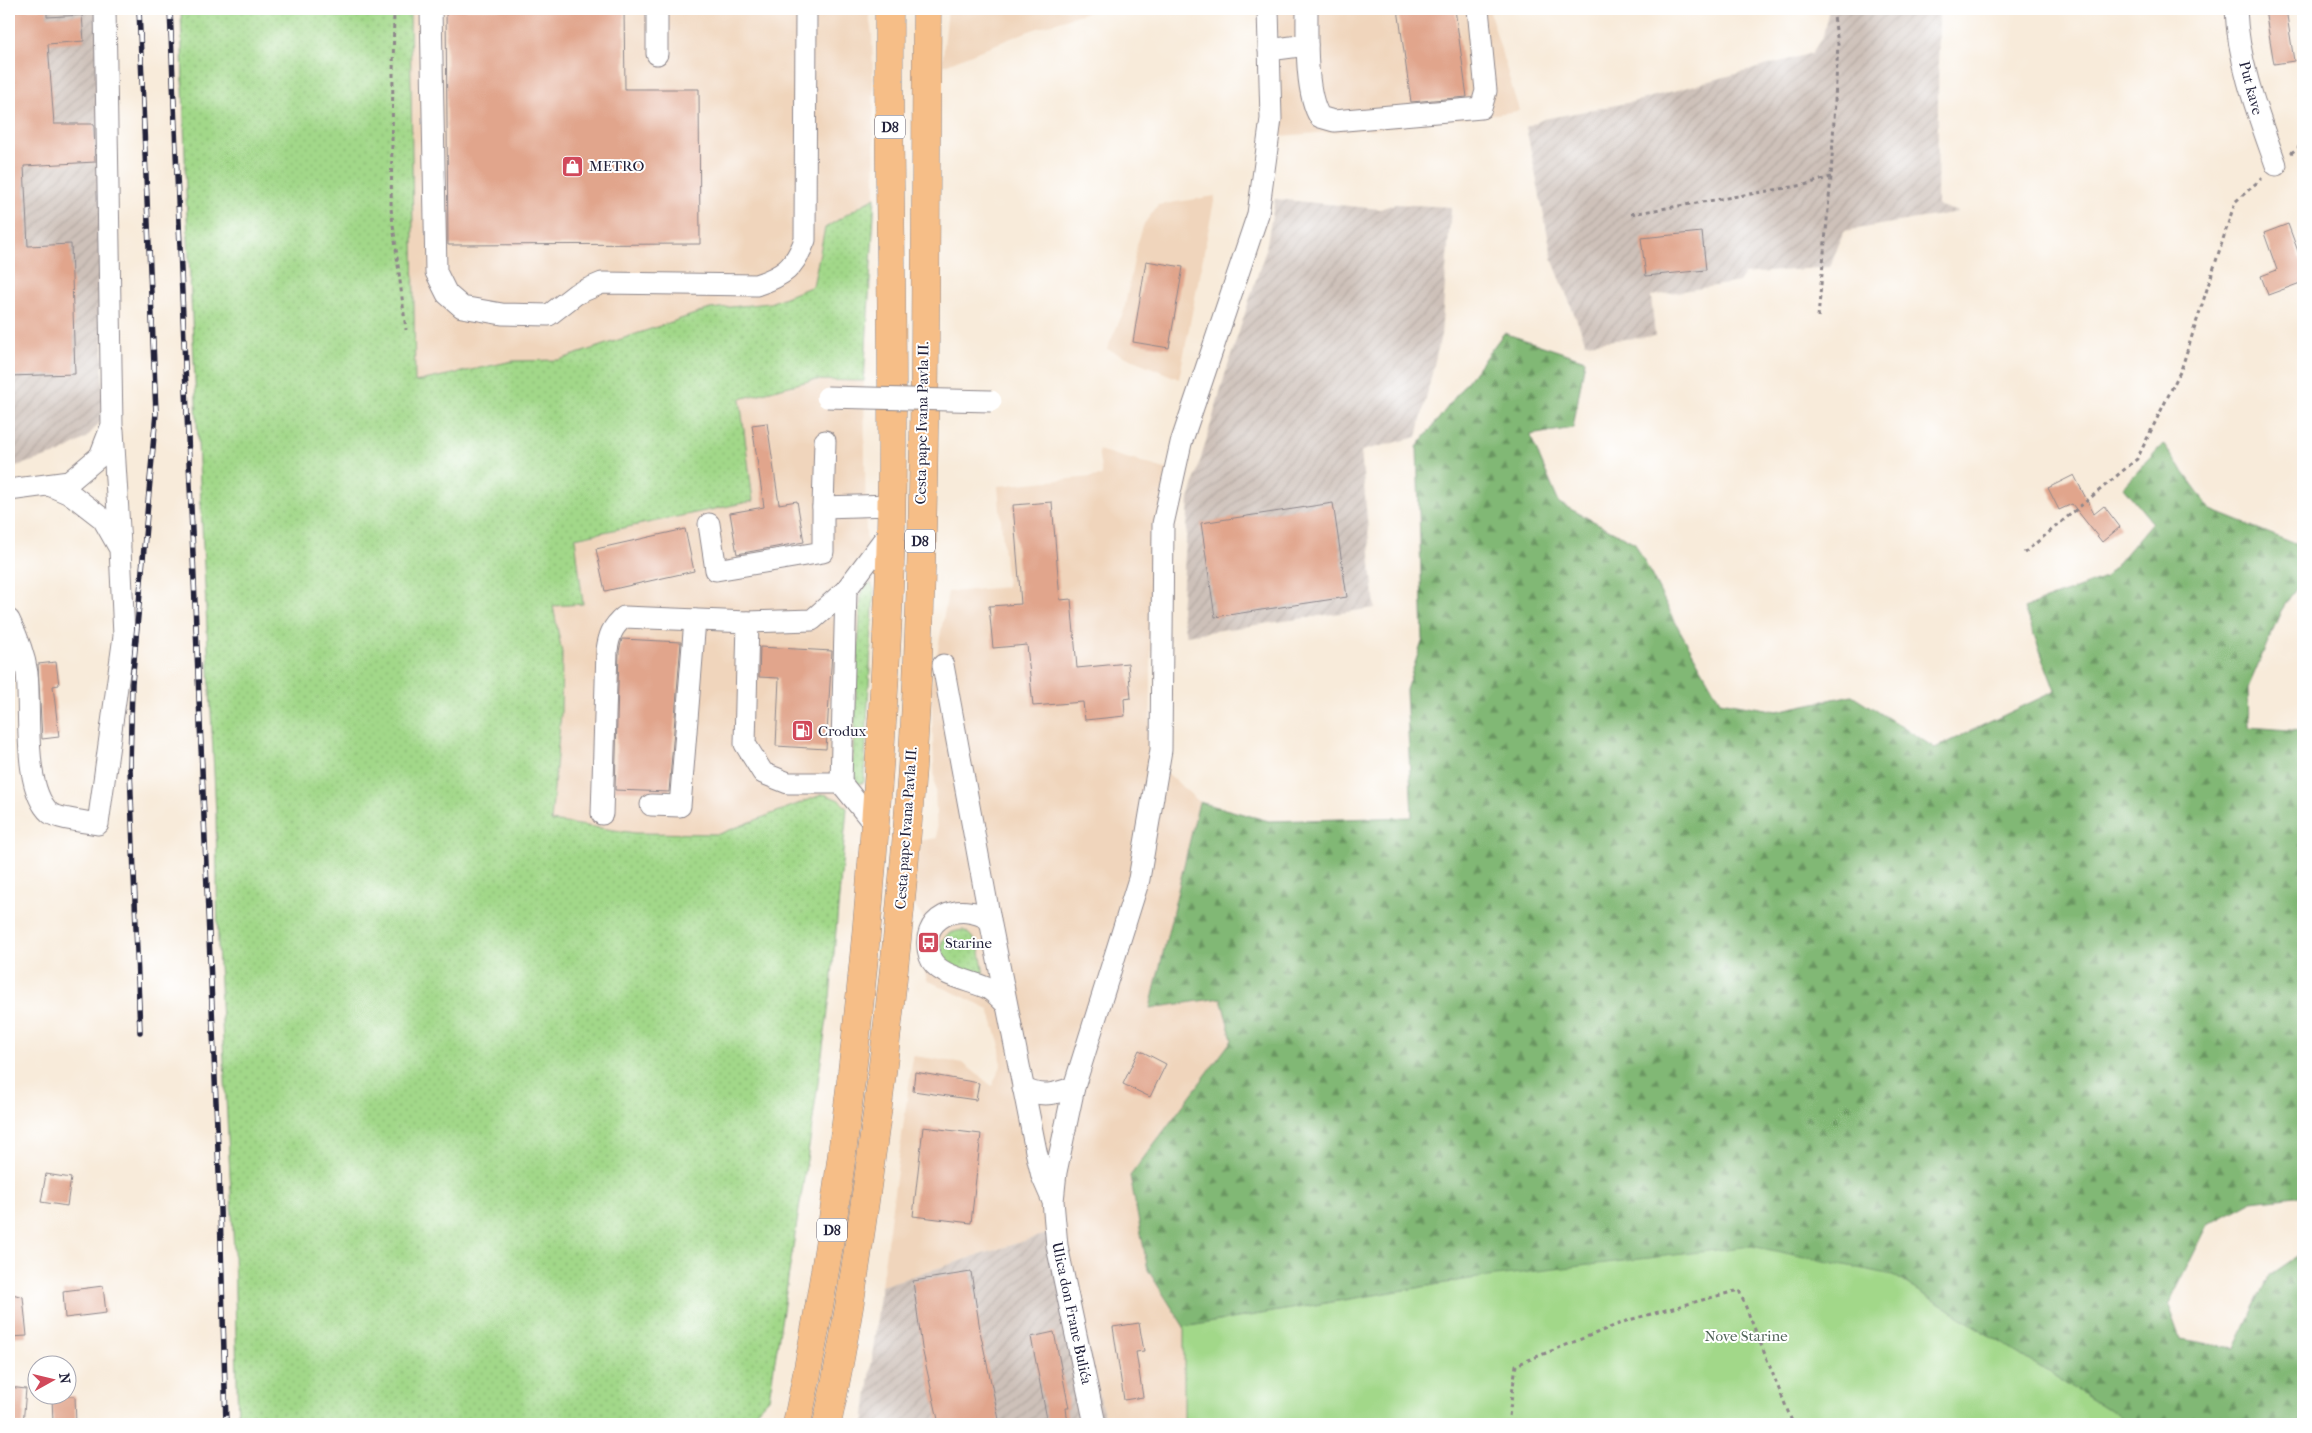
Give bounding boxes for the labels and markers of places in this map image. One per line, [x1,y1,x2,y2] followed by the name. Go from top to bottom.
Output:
[561,154,585,178] shop icon: METRO
[589,157,644,175] place label: METRO
[790,719,814,743] fuel station icon: Crodux
[818,722,867,740] place label: Crodux
[917,931,941,955] bus stop icon: Starine
[945,934,992,952] place label: Starine

